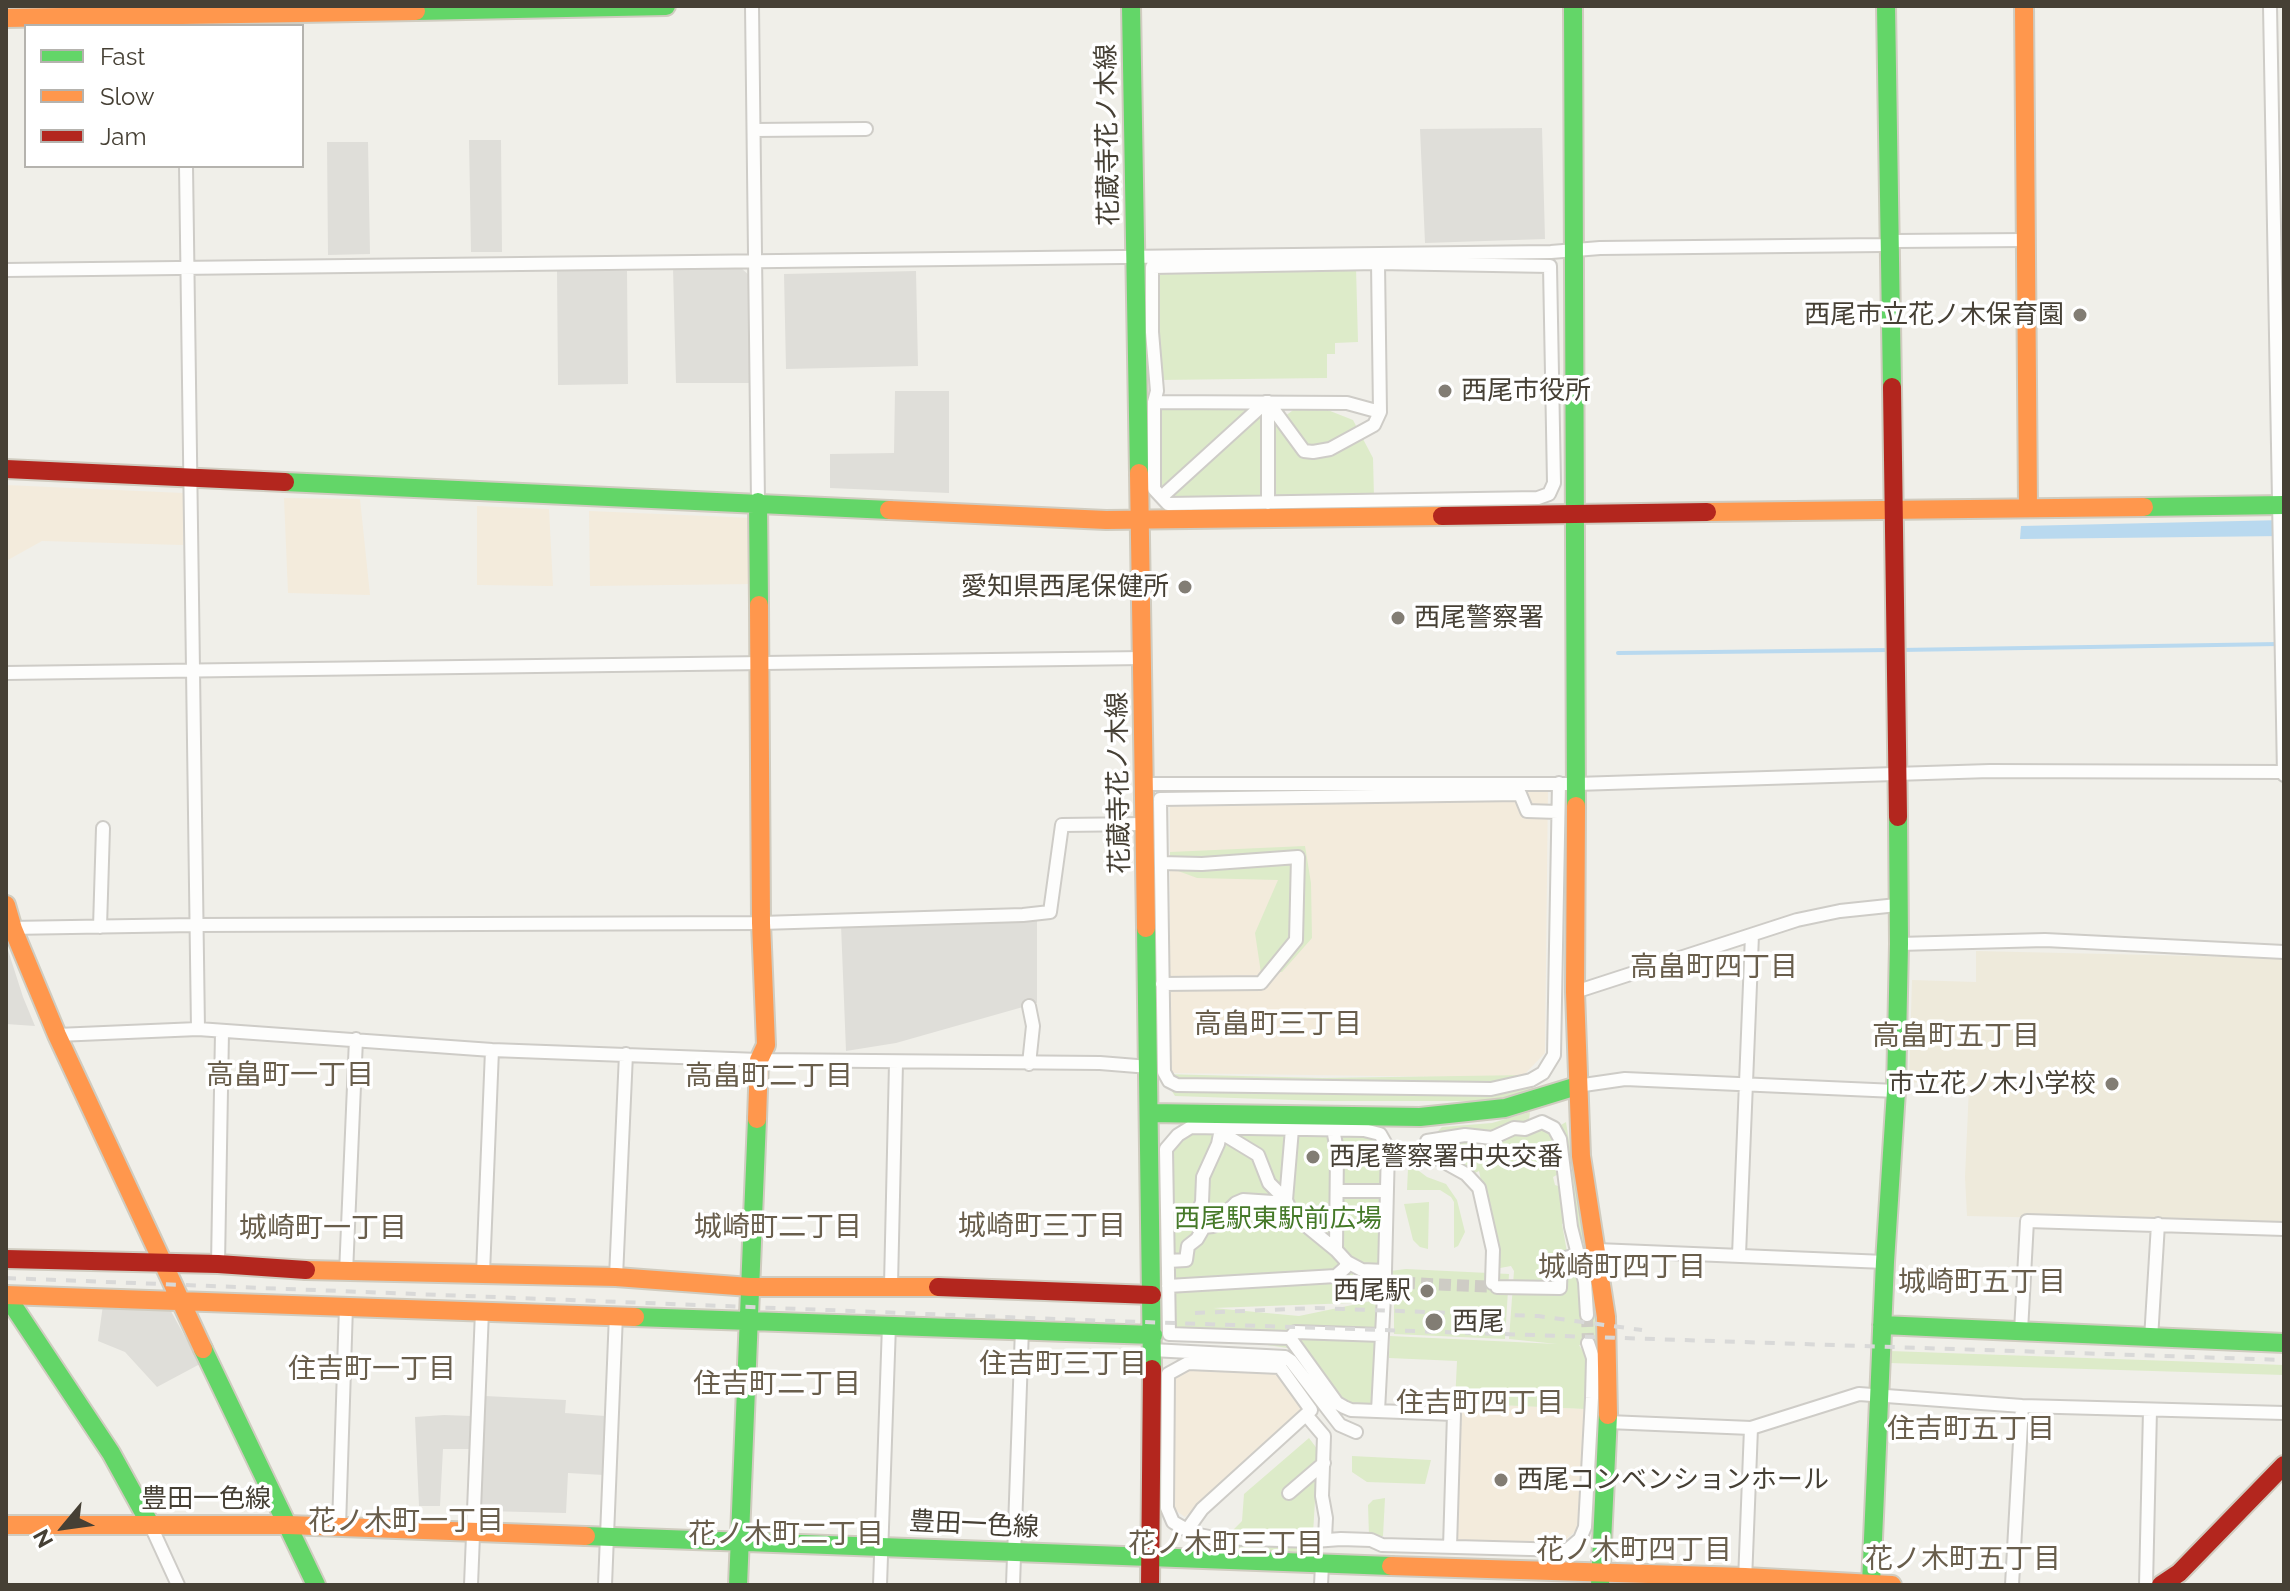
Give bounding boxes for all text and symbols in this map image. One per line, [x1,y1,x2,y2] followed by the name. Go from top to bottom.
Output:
[24,24,304,168] legend
[100,42,145,71] text: Fast
[1091,44,1125,226] street label: 花蔵寺花ノ木線
[100,82,154,111] text: Slow
[100,122,146,151] text: Jam
[1804,299,2064,331] place label: 西尾市立花ノ木保育園
[2071,306,2089,324] marker: 西尾市立花ノ木保育園
[1461,375,1591,407] place label: 西尾市役所
[1436,382,1454,400] marker: 西尾市役所
[961,571,1169,603] place label: 愛知県西尾保健所
[1176,578,1194,596] marker: 愛知県西尾保健所
[1414,602,1544,634] place label: 西尾警察署
[1389,609,1407,627] marker: 西尾警察署
[1102,692,1136,874] street label: 花蔵寺花ノ木線
[1630,951,1798,985] district label: 高畠町四丁目
[1194,1008,1362,1042] district label: 高畠町三丁目
[1872,1020,2040,1054] district label: 高畠町五丁目
[206,1059,374,1093] district label: 高畠町一丁目
[685,1060,853,1094] district label: 高畠町二丁目
[1888,1068,2096,1100] place label: 市立花ノ木小学校
[2103,1075,2121,1093] marker: 市立花ノ木小学校
[1329,1141,1563,1173] place label: 西尾警察署中央交番
[1304,1148,1322,1166] marker: 西尾警察署中央交番
[1174,1203,1382,1235] park label: 西尾駅東駅前広場
[958,1210,1126,1244] district label: 城崎町三丁目
[694,1211,862,1245] district label: 城崎町二丁目
[239,1212,407,1246] district label: 城崎町一丁目
[1538,1251,1706,1285] district label: 城崎町四丁目
[1898,1266,2066,1300] district label: 城崎町五丁目
[1333,1275,1411,1307] place label: 西尾駅
[1418,1282,1436,1300] marker: 西尾駅
[1452,1306,1504,1338] place label: 西尾
[1423,1311,1445,1333] marker: 西尾
[979,1348,1147,1382] district label: 住吉町三丁目
[288,1353,456,1387] district label: 住吉町一丁目
[693,1368,861,1402] district label: 住吉町二丁目
[1396,1387,1564,1421] district label: 住吉町四丁目
[1887,1413,2055,1447] district label: 住吉町五丁目
[1517,1464,1829,1496] place label: 西尾コンベンションホール
[1492,1471,1510,1489] marker: 西尾コンベンションホール
[141,1483,271,1515] street label: 豊田一色線
[24,1487,104,1567] north arrow
[308,1505,504,1539] district label: 花ノ木町一丁目
[908,1506,1040,1544] street label: 豊田一色線
[688,1518,884,1552] district label: 花ノ木町二丁目
[28,1525,58,1552] text: N
[1128,1528,1324,1562] district label: 花ノ木町三丁目
[1536,1534,1732,1568] district label: 花ノ木町四丁目
[1865,1543,2061,1577] district label: 花ノ木町五丁目

